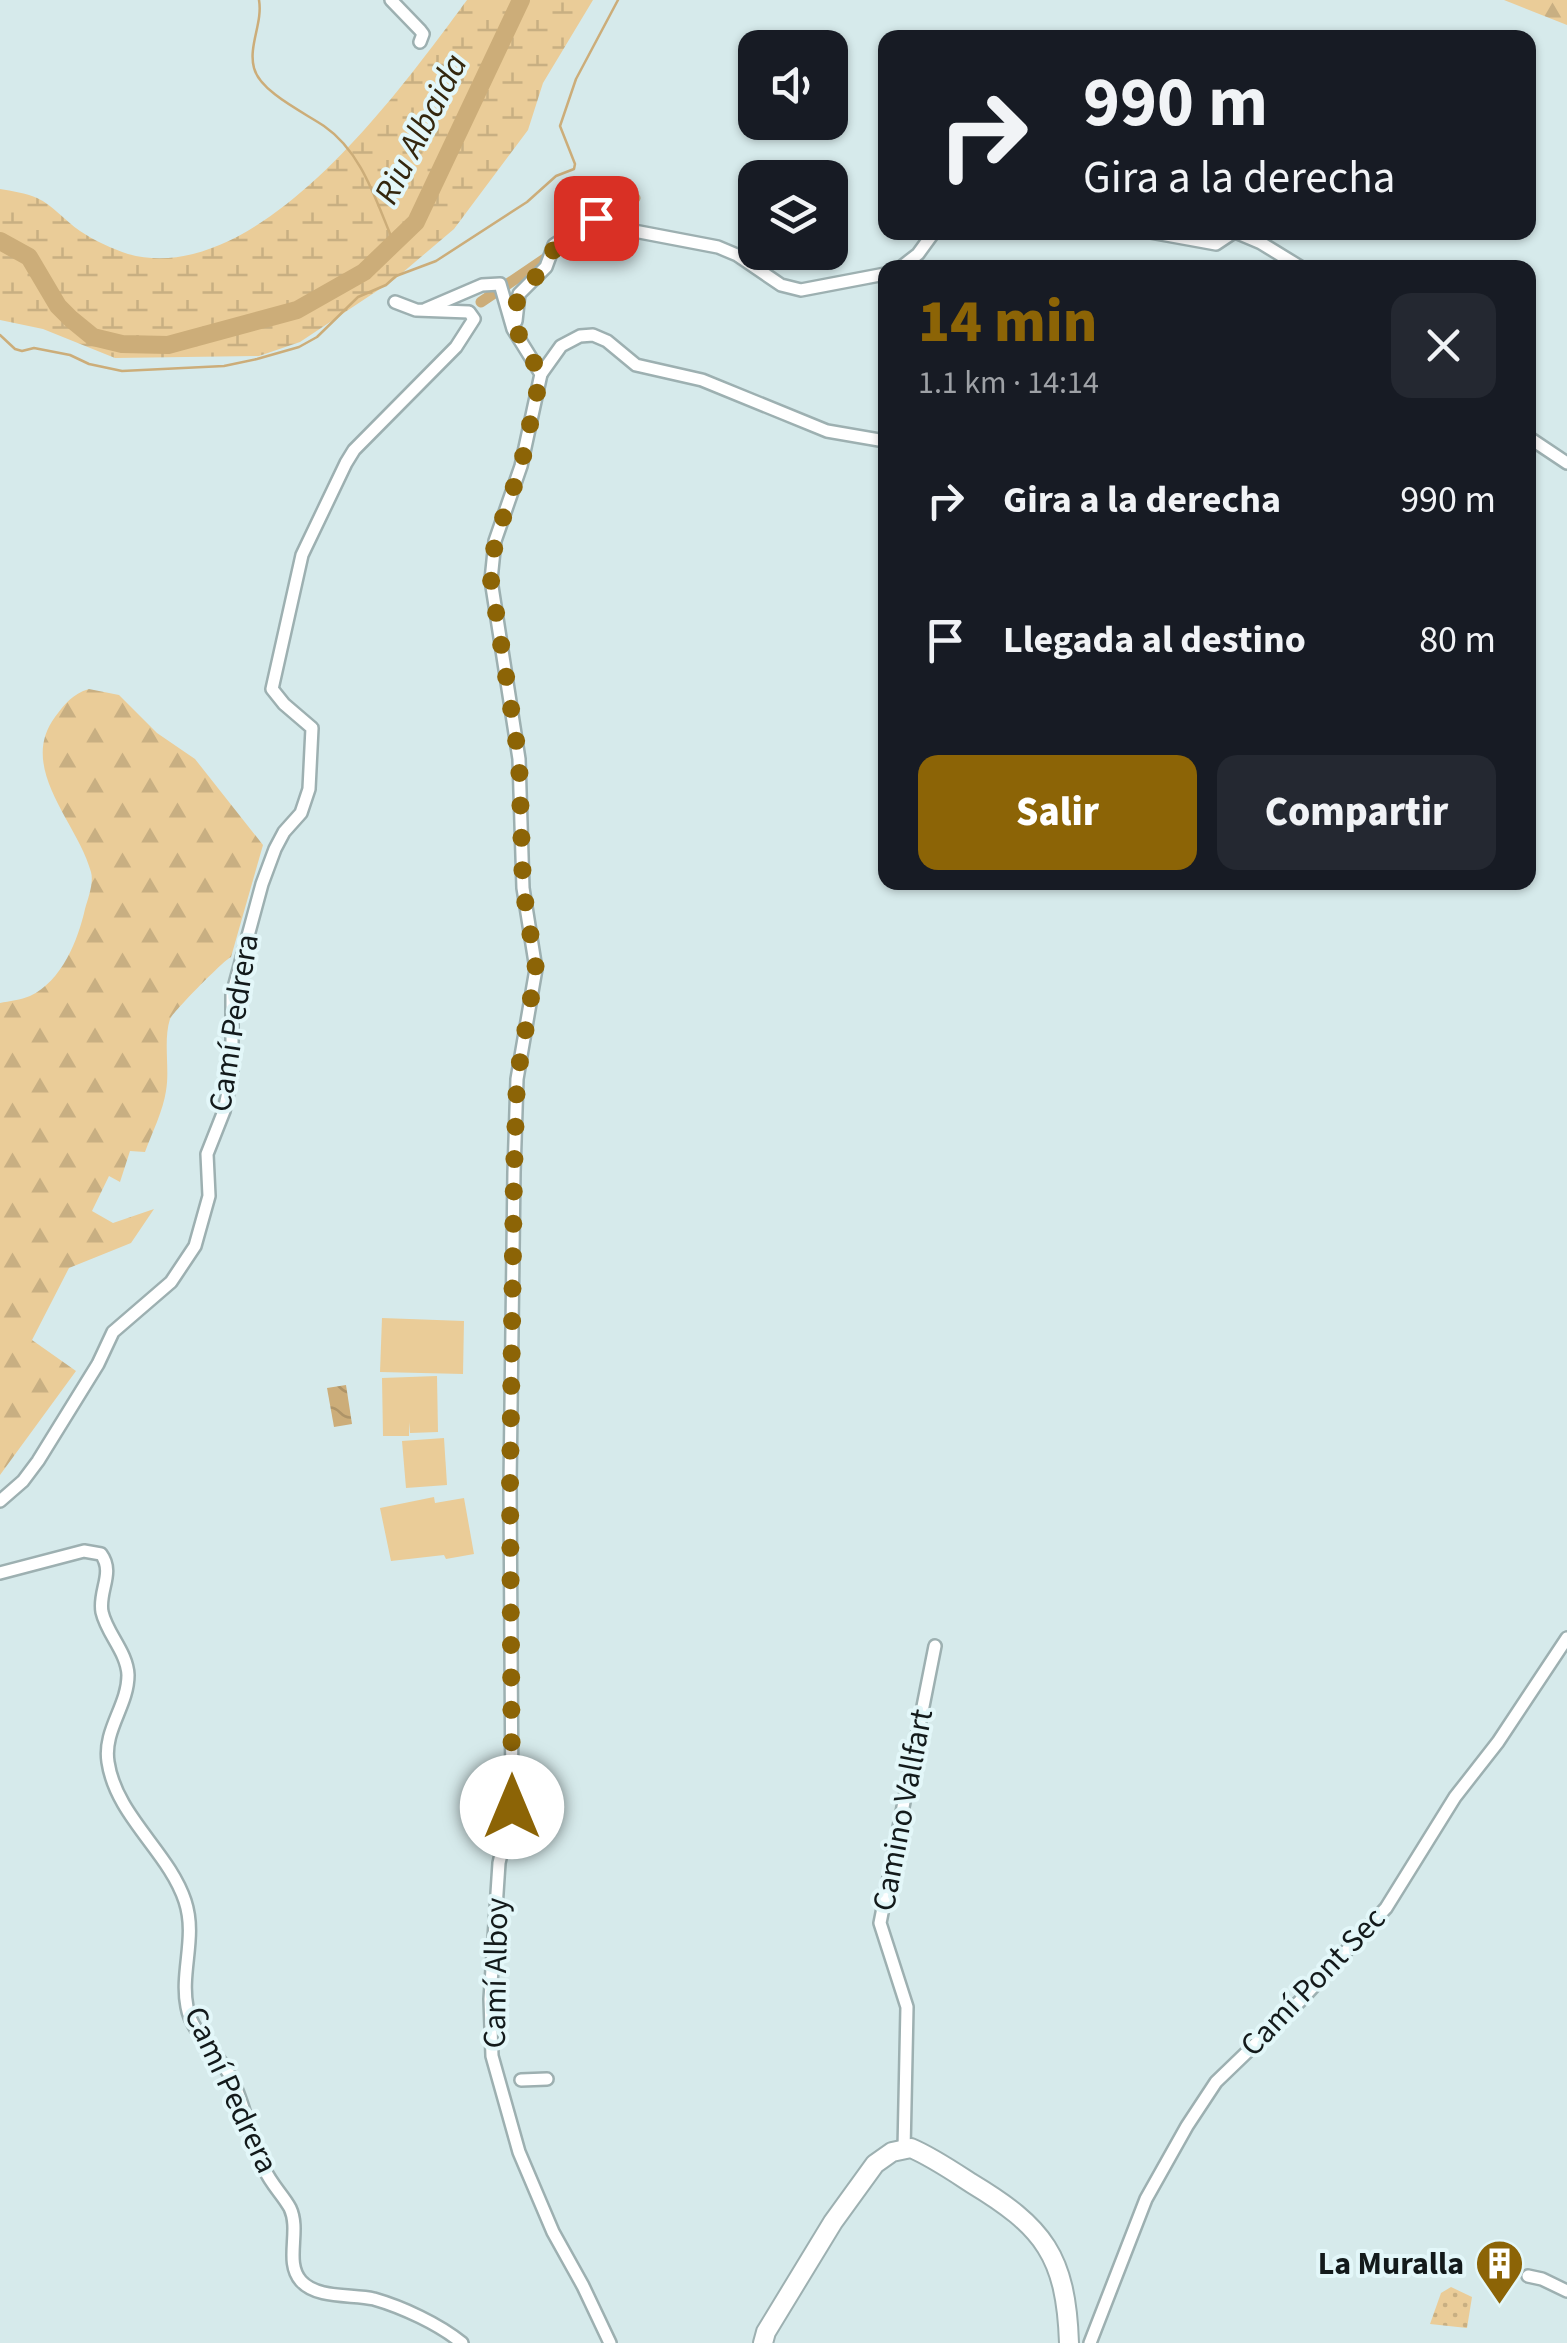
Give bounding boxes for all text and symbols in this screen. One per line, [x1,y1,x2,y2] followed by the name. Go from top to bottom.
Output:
[738,30,848,270] map controls
[738,30,848,140] button: sound
[362,45,480,213] water label: Riu Albaida
[1083,53,1268,153] text: 990 m
[918,70,1048,200] icon: right
[1083,146,1395,210] text: Gira a la derecha
[738,160,848,270] button: layers
[554,176,639,261] pin
[569,191,624,246] icon: arrive
[918,280,1097,365] text: 14 min
[1391,293,1496,398] button: close
[918,360,1099,406] text: 1.1 km · 14:14
[918,473,973,528] icon: right
[1003,473,1281,527] text: Gira a la derecha
[1400,473,1496,527] text: 990 m
[918,613,973,668] icon: arrive
[1003,613,1306,667] text: Llegada al destino
[1419,613,1496,667] text: 80 m
[918,755,1197,870] button: Salir
[1217,755,1496,870] button: Compartir
[197,931,271,1115] street label: Camí Pedrera
[861,1705,945,1915] street label: Camino Vallfart
[460,1755,564,1859] position arrow
[472,1897,520,2049] street label: Camí Alboy
[1230,1897,1396,2067] street label: Camí Pont Sec
[172,1999,290,2181] street label: Camí Pedrera
[1473,2238,1525,2306] building icon: La Muralla
[1318,2241,1464,2287] place label: La Muralla

